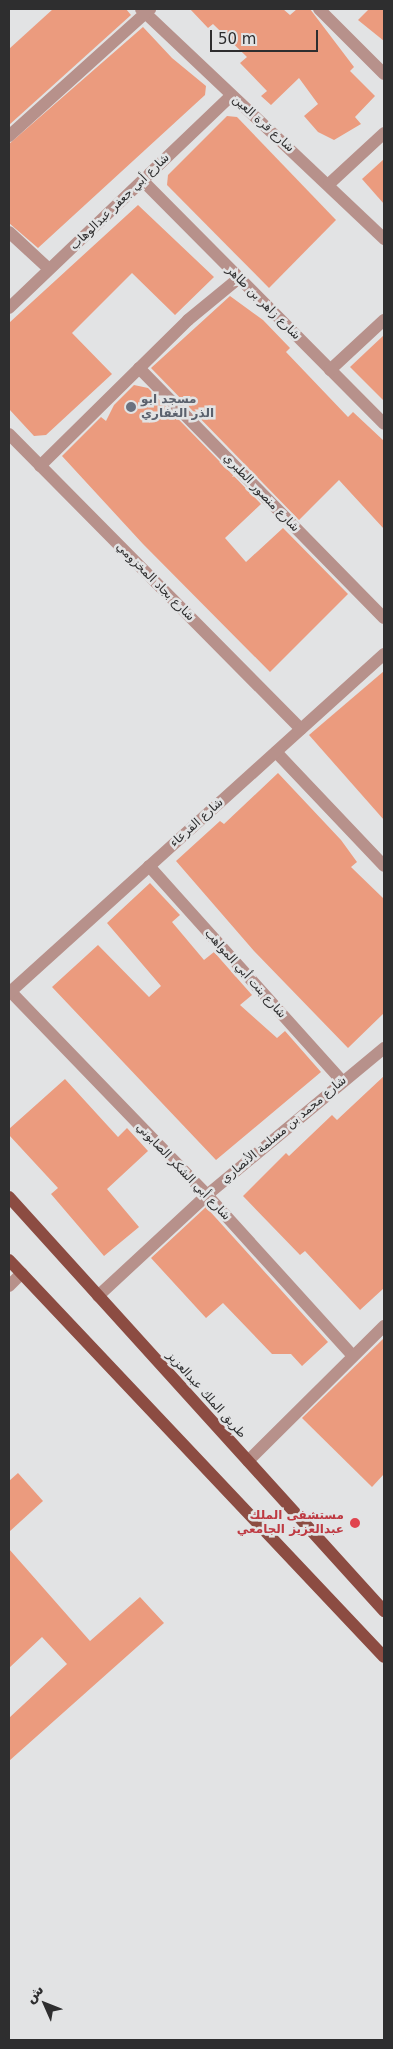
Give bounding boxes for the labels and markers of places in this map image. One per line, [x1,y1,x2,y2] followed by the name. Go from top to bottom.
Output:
[141,393,214,421] place label: مسجد ابو الذر الغفاري
[125,401,137,413] marker: مسجد ابو الذر الغفاري
[237,1509,344,1537] place label: مستشفى الملك عبدالعزيز الجامعي
[348,1516,362,1530] marker: مستشفى الملك عبدالعزيز الجامعي

